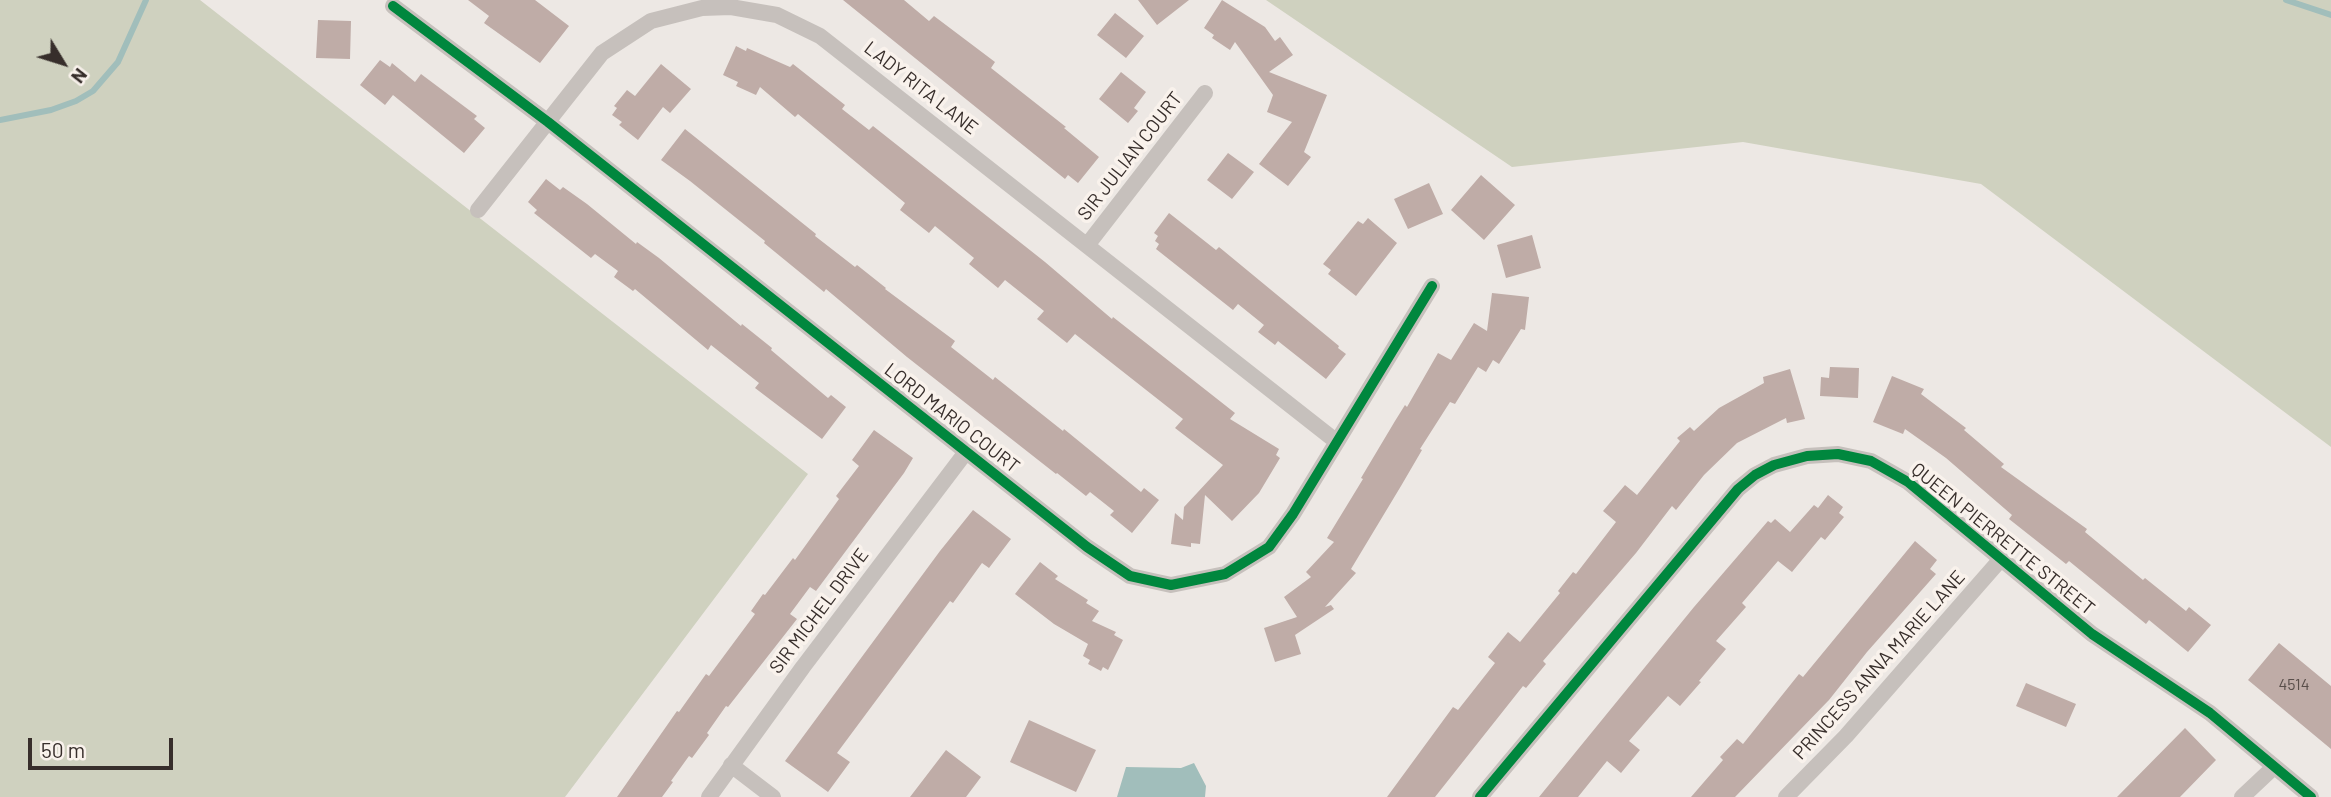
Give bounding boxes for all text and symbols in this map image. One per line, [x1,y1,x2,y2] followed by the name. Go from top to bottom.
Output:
[28,28,98,98] north arrow
[860,37,982,139] street label: LADY RITA LANE
[67,64,93,88] text: N
[1073,87,1187,225] street label: SIR JULIAN COURT
[880,358,1024,478] street label: LORD MARIO COURT
[1907,458,2099,620] street label: QUEEN PIERRETTE STREET
[765,544,873,678] street label: SIR MICHEL DRIVE
[1788,566,1970,764] street label: PRINCESS ANNA MARIE LANE
[2278,675,2310,695] house number: 4514
[32,724,177,768] scale bar
[41,737,85,762] text: 50 m

